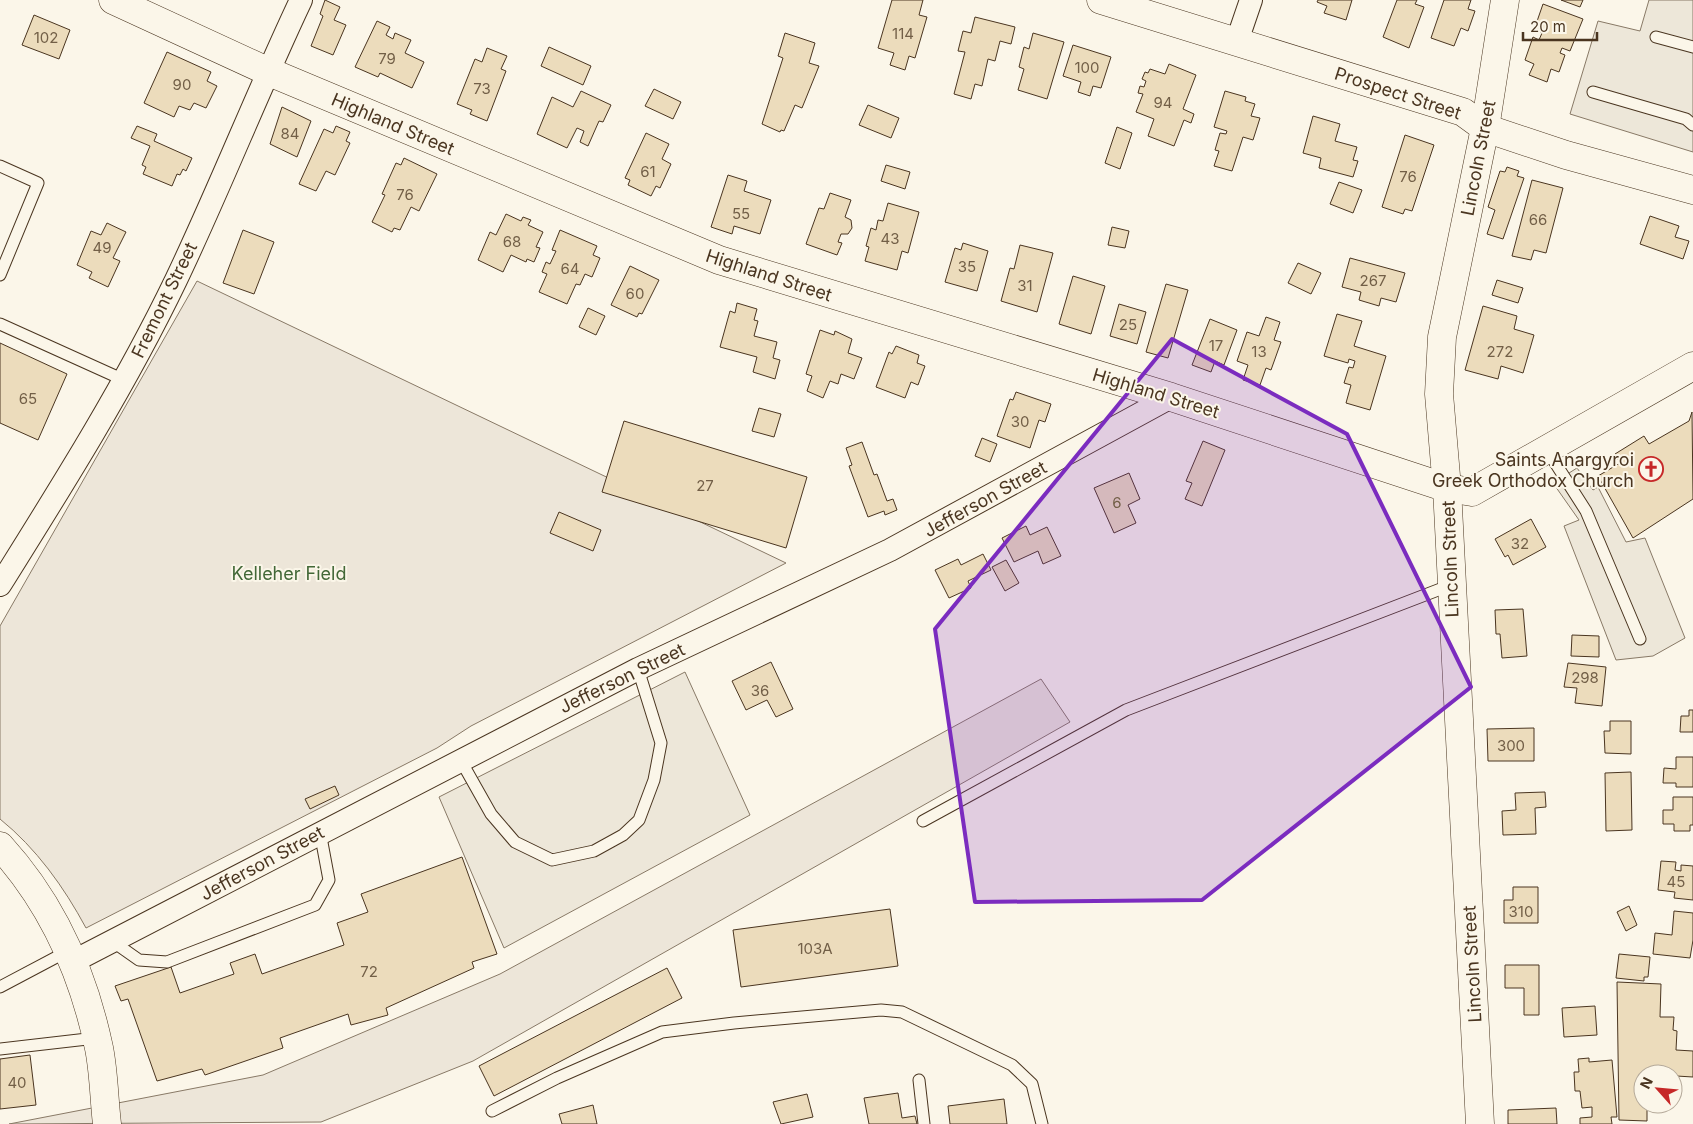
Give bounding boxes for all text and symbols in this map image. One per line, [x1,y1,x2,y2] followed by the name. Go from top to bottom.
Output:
[1523,10,1597,42] scale bar
[1530,17,1566,36] text: 20 m
[892,24,914,43] house number: 114
[34,28,58,47] house number: 102
[378,49,396,68] house number: 79
[1074,58,1100,77] house number: 100
[1332,63,1464,123] street label: Prospect Street
[173,75,191,94] house number: 90
[473,79,491,98] house number: 73
[328,89,458,159] street label: Highland Street
[1154,93,1173,112] house number: 94
[1457,98,1499,217] street label: Lincoln Street
[281,124,299,143] house number: 84
[640,162,656,181] house number: 61
[1399,167,1417,186] house number: 76
[396,185,414,204] house number: 76
[732,204,750,223] house number: 55
[1529,210,1547,229] house number: 66
[881,229,899,248] house number: 43
[503,232,521,251] house number: 68
[93,238,112,257] house number: 49
[127,239,201,361] street label: Fremont Street
[703,245,835,305] street label: Highland Street
[958,257,976,276] house number: 35
[561,259,580,278] house number: 64
[1360,271,1386,290] house number: 267
[1017,276,1033,295] house number: 31
[626,284,644,303] house number: 60
[1119,315,1137,334] house number: 25
[1209,336,1223,355] house number: 17
[1251,342,1267,361] house number: 13
[1487,342,1513,361] house number: 272
[1090,364,1222,422] street label: Highland Street
[19,389,37,408] house number: 65
[1011,412,1029,431] house number: 30
[1432,449,1634,491] place label: Saints Anargyroi Greek Orthodox Church
[1638,456,1664,482] church icon: Saints Anargyroi Greek Orthodox Church
[920,457,1050,541] street label: Jefferson Street
[696,476,714,495] house number: 27
[1112,493,1122,512] house number: 6
[1437,500,1463,618] street label: Lincoln Street
[1511,534,1529,553] house number: 32
[232,563,346,584] park label: Kelleher Field
[556,639,688,717] street label: Jefferson Street
[1571,668,1599,687] house number: 298
[751,681,769,700] house number: 36
[1497,736,1525,755] house number: 300
[197,822,327,904] street label: Jefferson Street
[1667,872,1685,891] house number: 45
[1509,902,1533,921] house number: 310
[1458,905,1486,1023] street label: Lincoln Street
[797,939,833,958] house number: 103A
[360,962,378,981] house number: 72
[1633,1064,1683,1114] north arrow
[7,1073,27,1092] house number: 40
[1636,1074,1656,1091] text: N

